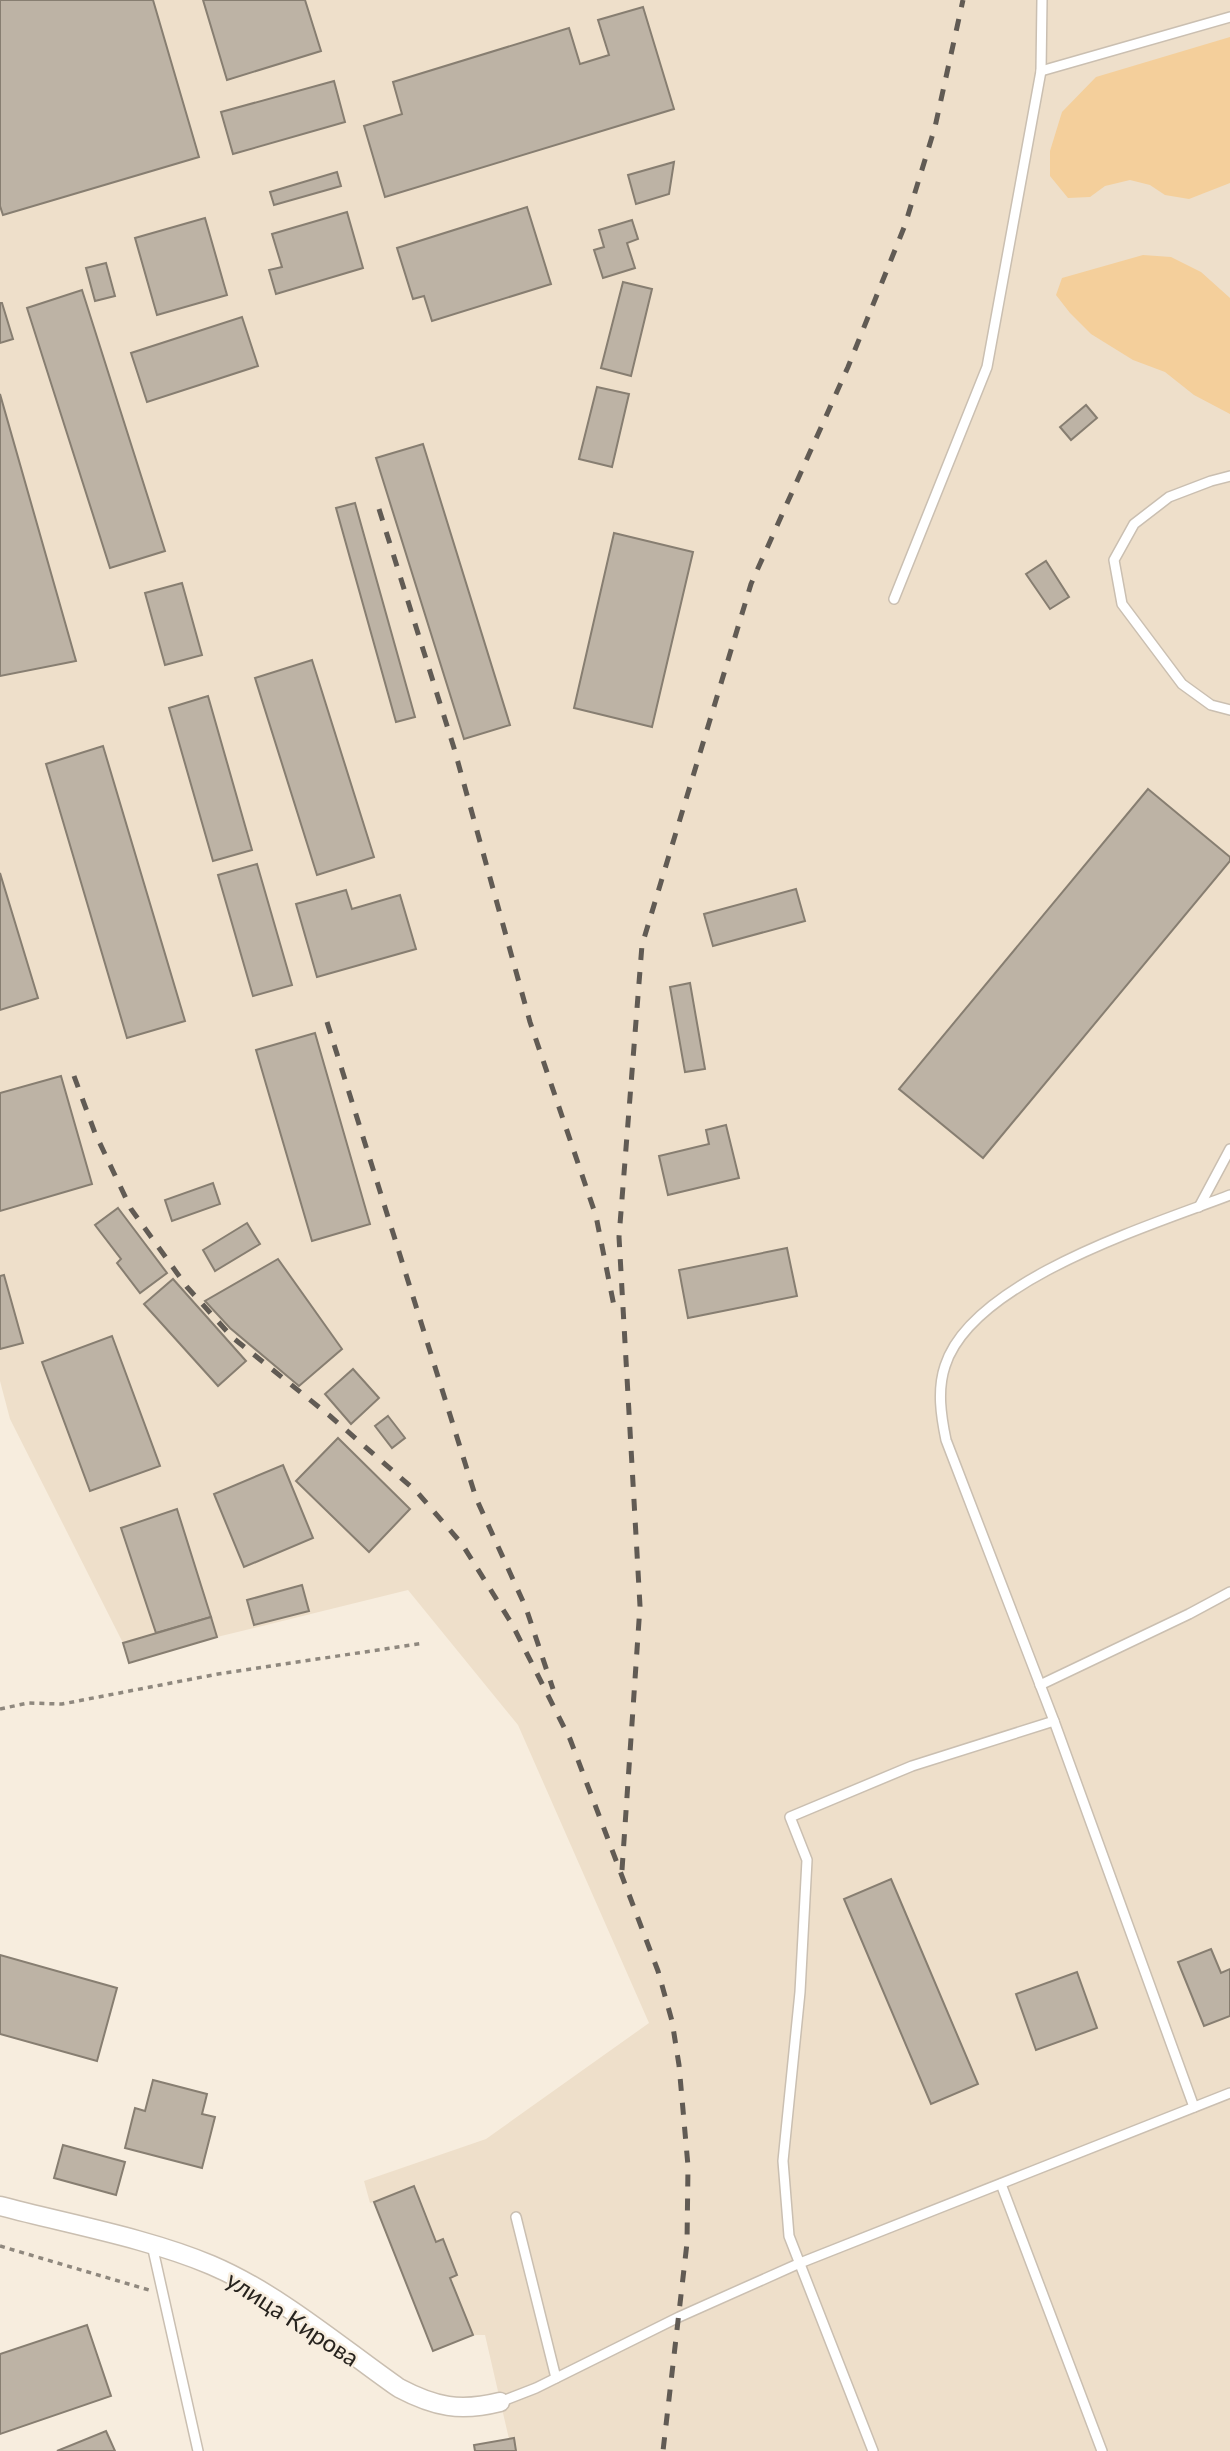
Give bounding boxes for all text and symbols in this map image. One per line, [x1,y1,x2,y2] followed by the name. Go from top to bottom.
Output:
[221,2264,365,2372] street label: улица Кирова

